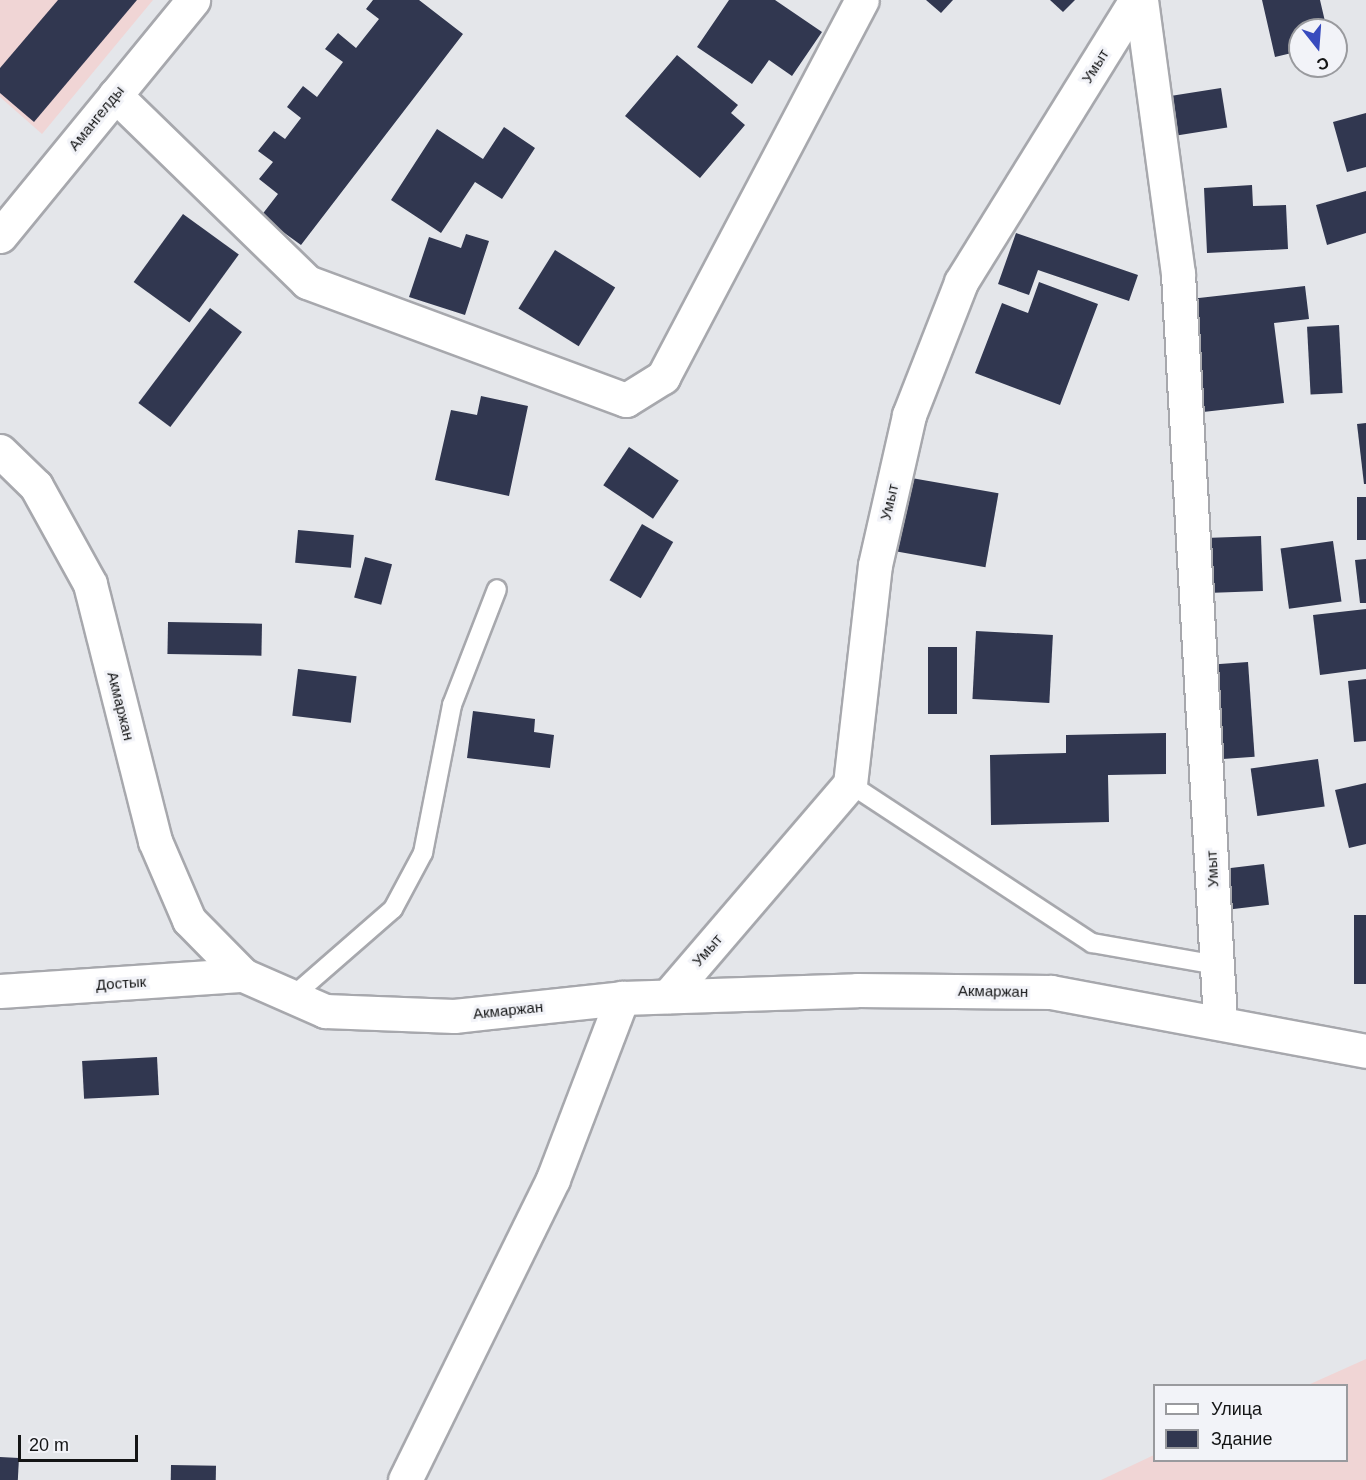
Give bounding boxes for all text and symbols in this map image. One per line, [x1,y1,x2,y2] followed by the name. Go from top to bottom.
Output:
[1288,18,1348,78] north arrow
[1078,46,1112,86] street label: Умыт
[1315,54,1331,74] text: С
[64,82,128,154] street label: Амангелды
[876,482,902,522] street label: Умыт
[104,670,138,742] street label: Акмаржан
[1202,850,1222,888] street label: Умыт
[688,930,726,970] street label: Умыт
[95,972,147,994] street label: Достык
[958,981,1028,1001] street label: Акмаржан
[472,997,544,1023] street label: Акмаржан
[1153,1384,1348,1462] legend
[1211,1399,1262,1419] text: Улица
[21,1423,141,1461] scale bar
[1211,1429,1272,1449] text: Здание
[29,1435,69,1455] text: 20 m

